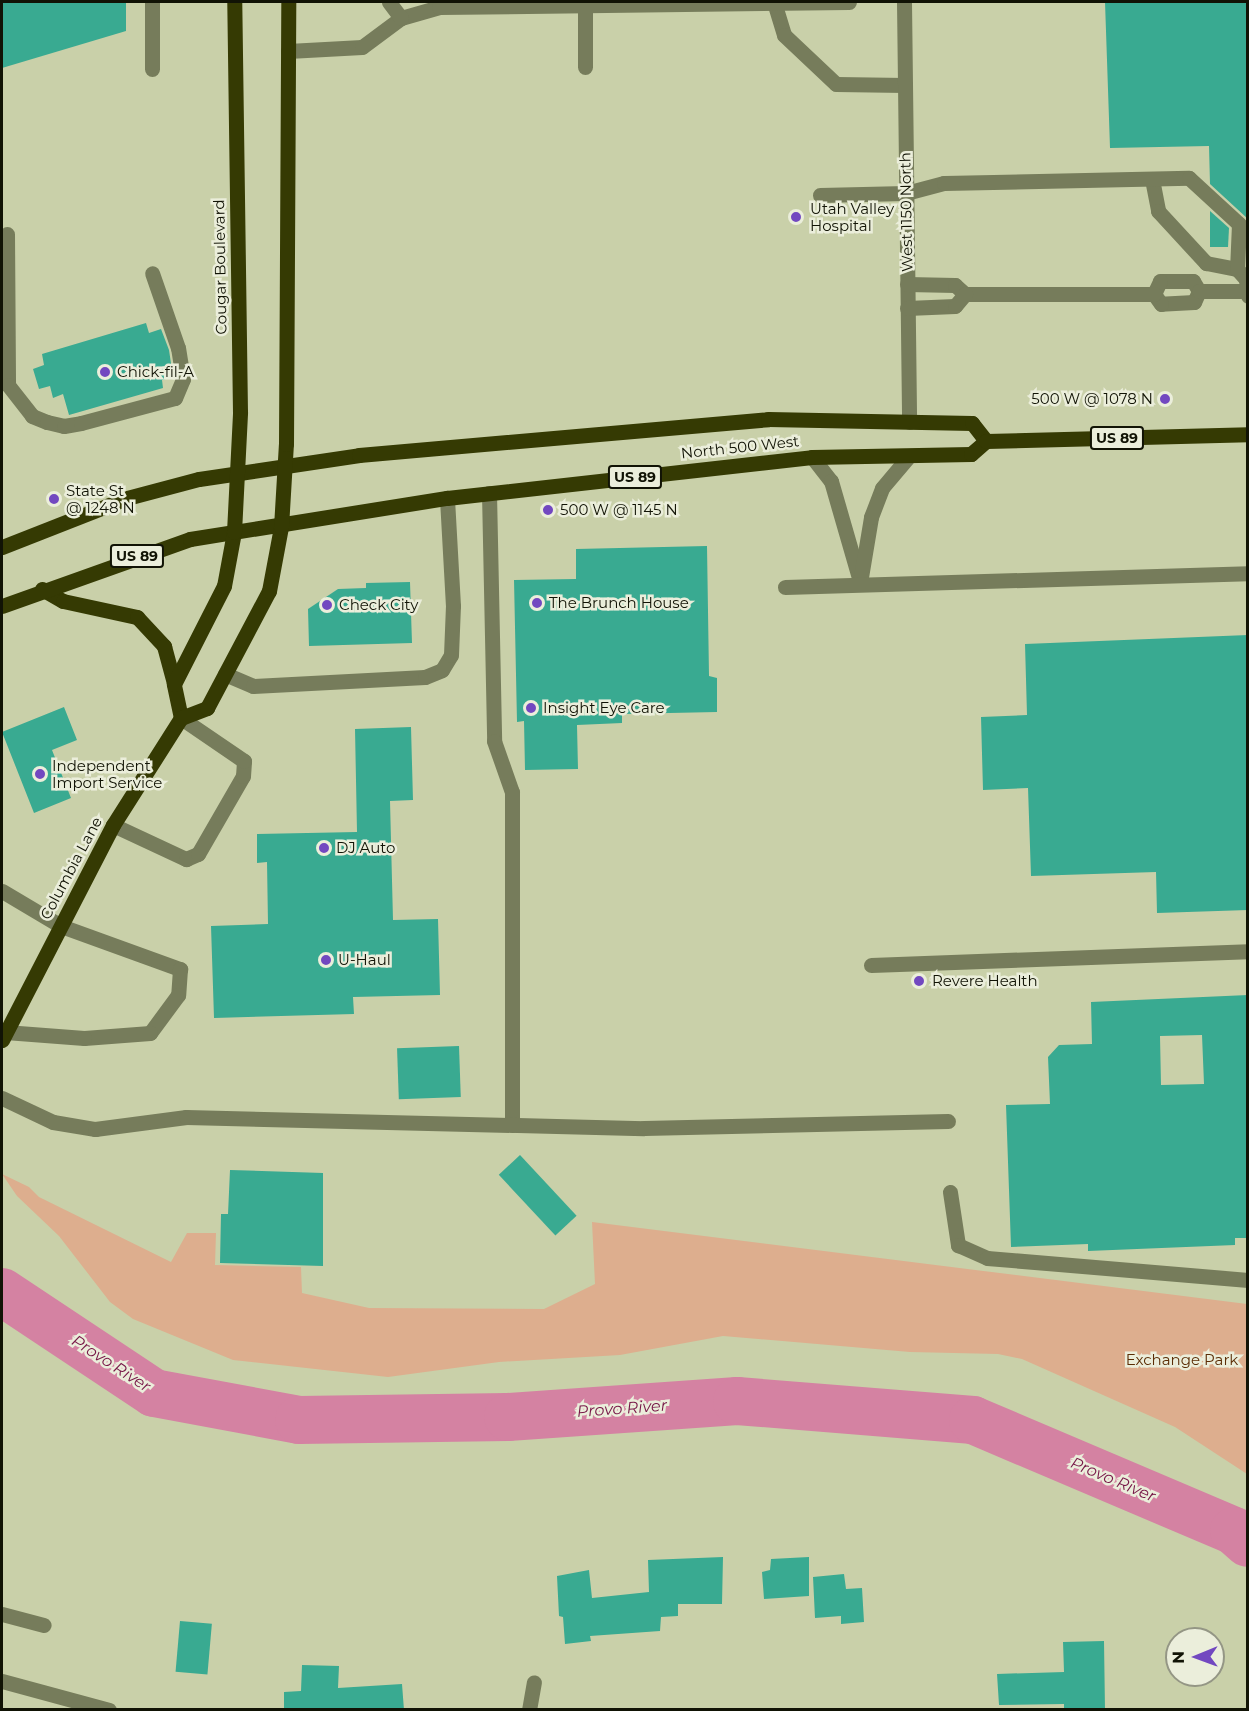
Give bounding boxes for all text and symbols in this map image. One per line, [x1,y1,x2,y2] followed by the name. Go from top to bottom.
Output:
[896,152,916,272] street label: West 1150 North
[210,199,230,335] street label: Cougar Boulevard
[810,199,894,234] place label: Utah Valley Hospital
[787,208,805,226] marker: Utah Valley Hospital
[117,363,194,381] place label: Chick-fil-A
[98,365,112,379] marker: Chick-fil-A
[1031,390,1153,408] place label: 500 W @ 1078 N
[1158,392,1172,406] marker: 500 W @ 1078 N
[1088,427,1146,449] road number: US 89
[680,432,800,462] street label: North 500 West
[606,466,664,488] road number: US 89
[66,481,135,516] place label: State St @ 1248 N
[47,492,61,506] marker: State St @ 1248 N
[560,501,678,519] place label: 500 W @ 1145 N
[541,503,555,517] marker: 500 W @ 1145 N
[108,545,166,567] road number: US 89
[549,594,689,612] place label: The Brunch House
[339,596,418,614] place label: Check City
[530,596,544,610] marker: The Brunch House
[320,598,334,612] marker: Check City
[543,699,665,717] place label: Insight Eye Care
[524,701,538,715] marker: Insight Eye Care
[52,756,162,791] place label: Independent Import Service
[33,767,47,781] marker: Independent Import Service
[36,814,106,922] street label: Columbia Lane
[336,839,396,857] place label: DJ Auto
[317,841,331,855] marker: DJ Auto
[338,951,391,969] place label: U-Haul
[319,953,333,967] marker: U-Haul
[910,972,928,990] marker: Revere Health
[932,972,1038,990] place label: Revere Health
[68,1331,154,1397] water label: Provo River
[1126,1351,1238,1369] park label: Exchange Park
[576,1396,668,1422] water label: Provo River
[1068,1454,1158,1506] water label: Provo River
[1165,1627,1225,1687] north arrow
[1169,1651,1188,1664] text: N

